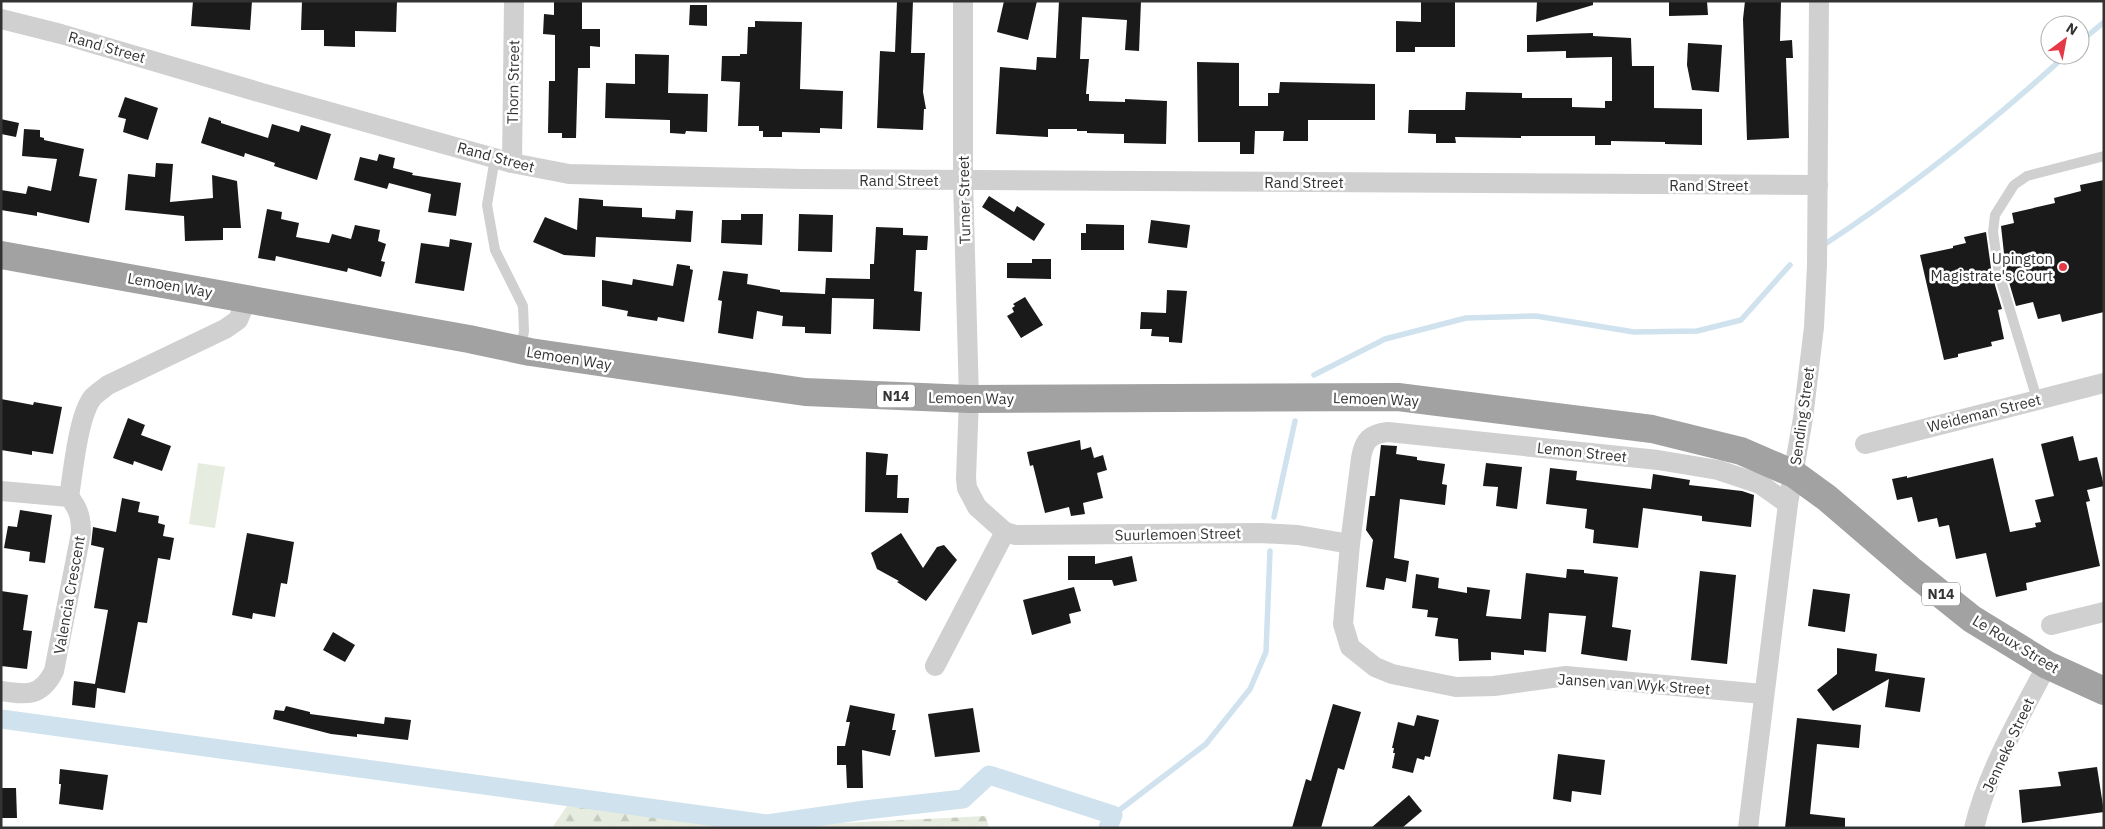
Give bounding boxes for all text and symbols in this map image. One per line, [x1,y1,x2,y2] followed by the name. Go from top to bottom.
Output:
[2040,15,2090,65] north arrow
[2063,19,2081,39] text: N
[66,27,148,67] street label: Rand Street
[503,40,523,124] street label: Thorn Street
[455,138,537,176] street label: Rand Street
[954,155,974,245] street label: Turner Street
[859,171,939,190] street label: Rand Street
[1264,173,1344,192] street label: Rand Street
[1669,176,1749,195] street label: Rand Street
[1931,249,2053,285] place label: Upington Magistrate's Court
[2057,261,2069,273] marker: Upington Magistrate's Court
[126,268,215,302] street label: Lemoen Way
[525,342,613,374] street label: Lemoen Way
[1786,366,1818,466] street label: Sending Street
[877,384,915,408] road number: N14
[928,388,1015,408] street label: Lemoen Way
[1333,388,1420,410] street label: Lemoen Way
[1925,390,2043,436] street label: Weideman Street
[1536,438,1628,466] street label: Lemon Street
[1115,523,1241,545] street label: Suurlemoen Street
[49,534,89,656] street label: Valencia Crescent
[1922,582,1960,606] road number: N14
[1969,611,2063,677] street label: Le Roux Street
[1557,669,1711,699] street label: Jansen van Wyk Street
[1978,695,2038,795] street label: Jenneke Street

